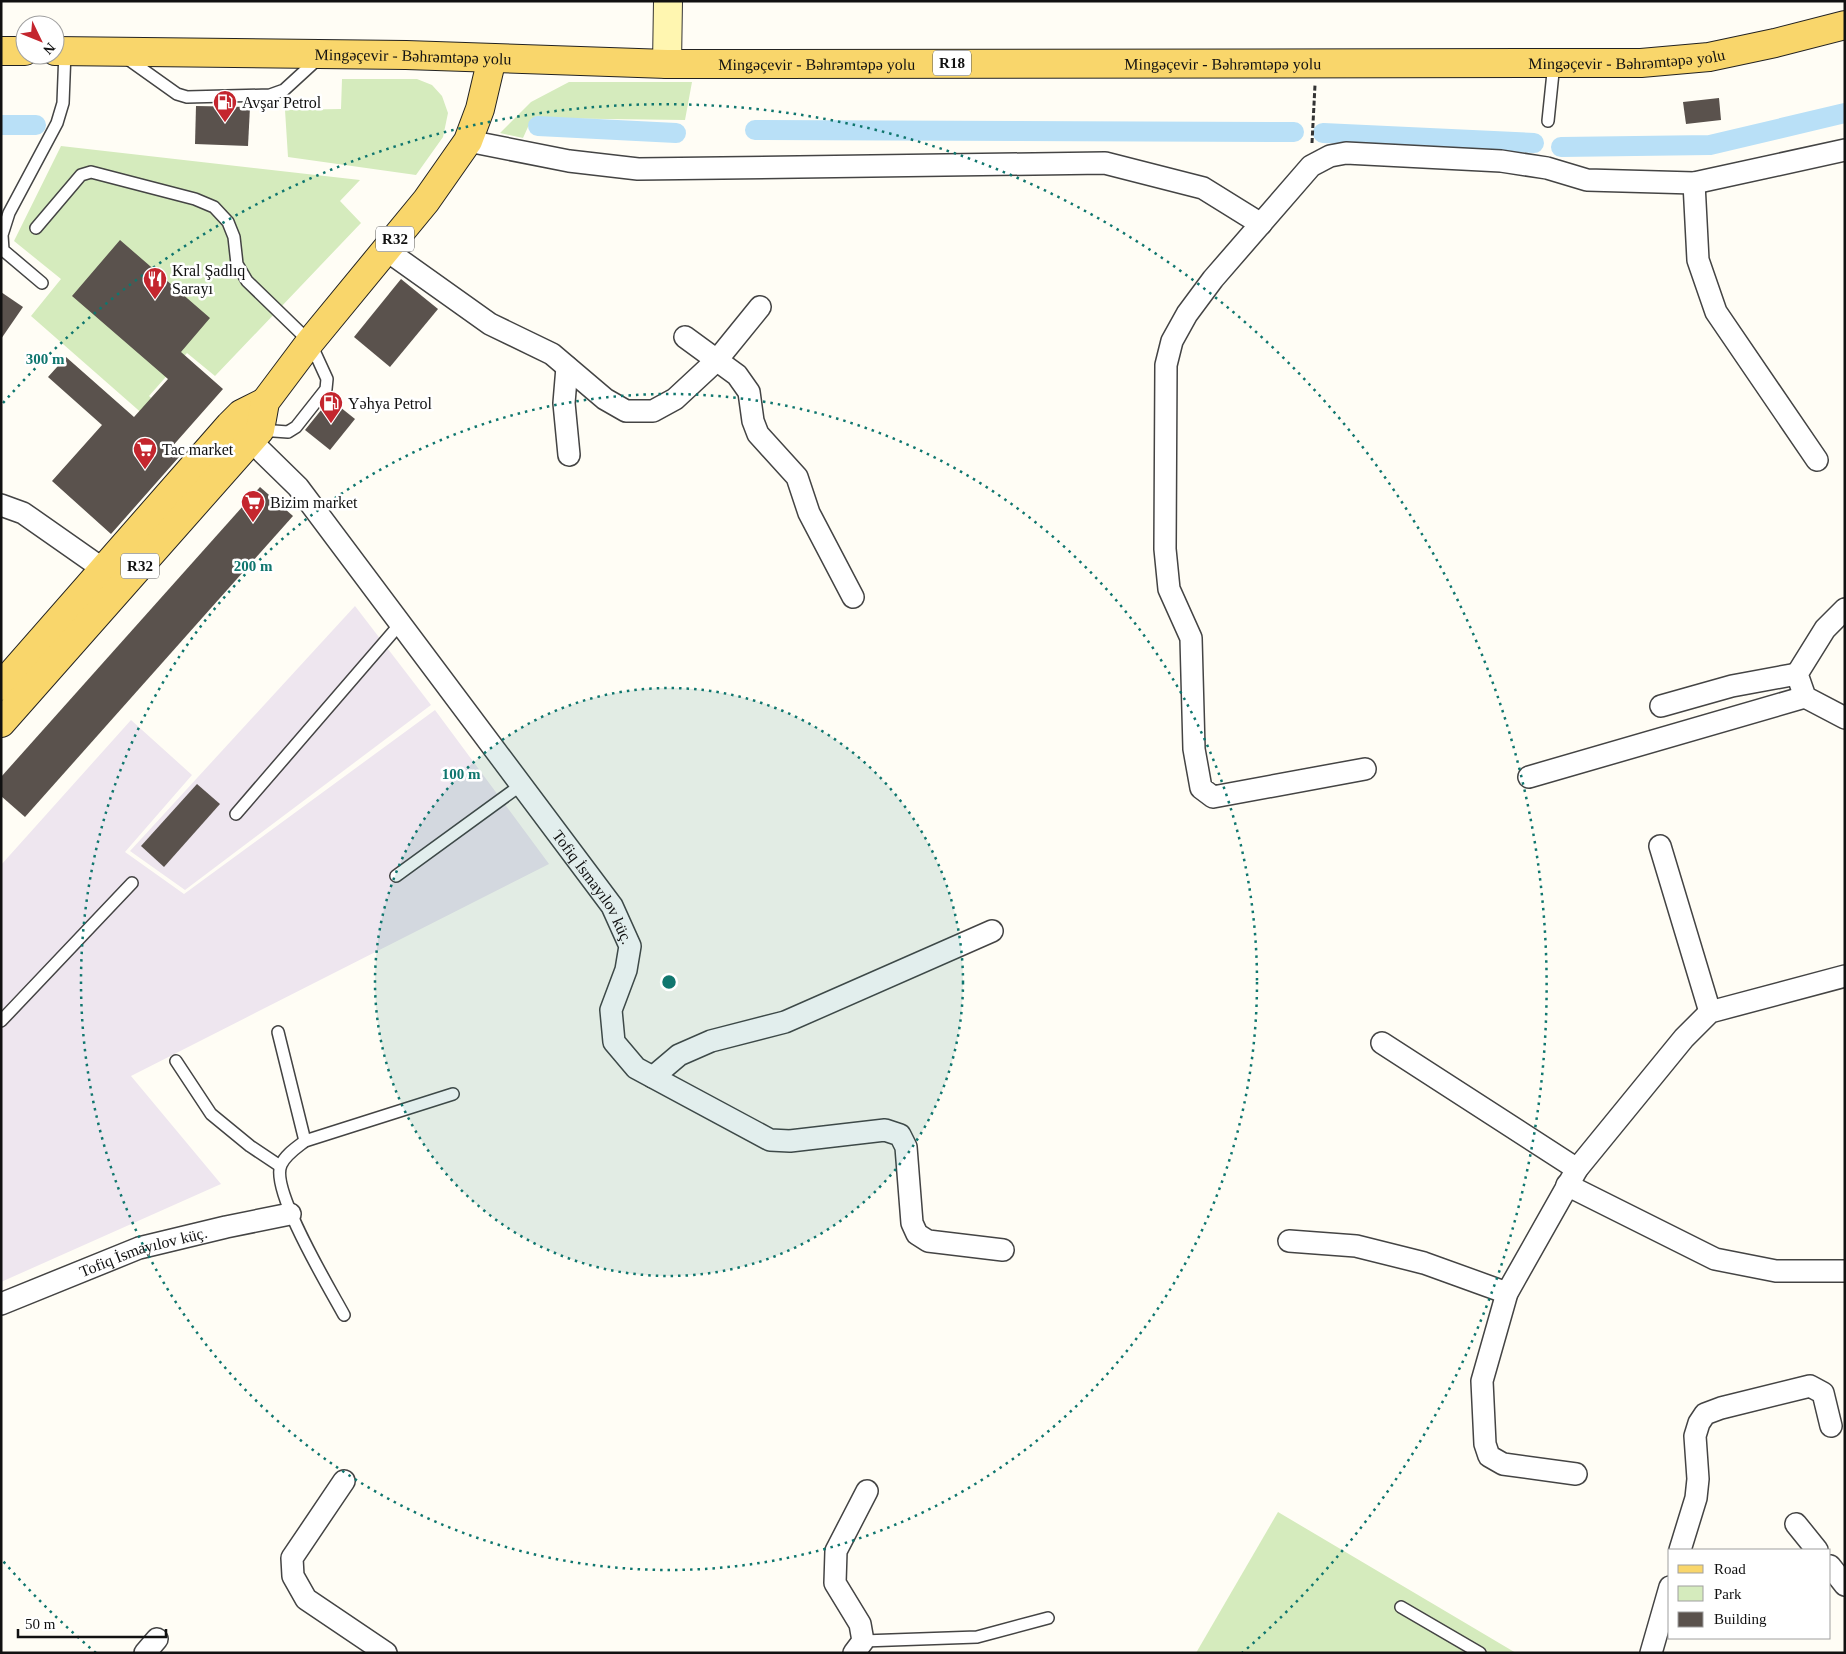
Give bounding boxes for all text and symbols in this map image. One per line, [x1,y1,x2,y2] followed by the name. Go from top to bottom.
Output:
[15,15,65,65] north arrow
[40,40,58,57] text: N
[314,46,512,68] street label: Mingəçevir - Bəhrəmtəpə yolu
[1528,46,1727,73] street label: Mingəçevir - Bəhrəmtəpə yolu
[933,50,971,76] road number: R18
[1124,55,1321,74] street label: Mingəçevir - Bəhrəmtəpə yolu
[718,56,915,74] street label: Mingəçevir - Bəhrəmtəpə yolu
[212,89,238,123] fuel station icon: Avşar Petrol
[242,94,322,112] place label: Avşar Petrol
[376,226,414,252] road number: R32
[172,262,245,298] place label: Kral Şadlıq Sarayı
[142,266,168,300] restaurant icon: Kral Şadlıq Sarayı
[26,351,65,367] text: 300 m
[318,390,344,424] fuel station icon: Yəhya Petrol
[348,395,433,413] place label: Yəhya Petrol
[132,436,158,470] supermarket icon: Tac market
[162,441,234,458] place label: Tac market
[240,489,266,523] supermarket icon: Bizim market
[270,494,358,511] place label: Bizim market
[121,554,159,578] road number: R32
[234,558,273,574] text: 200 m
[442,766,481,782] text: 100 m
[549,827,636,947] street label: Tofiq İsmayılov küç.
[660,973,678,991] centre of rings
[77,1224,209,1280] street label: Tofiq İsmayılov küç.
[1668,1549,1831,1639] legend
[1714,1561,1746,1577] text: Road
[1714,1586,1742,1602] text: Park
[18,1606,165,1638] scale bar
[1714,1611,1767,1627] text: Building
[25,1616,56,1632] text: 50 m

